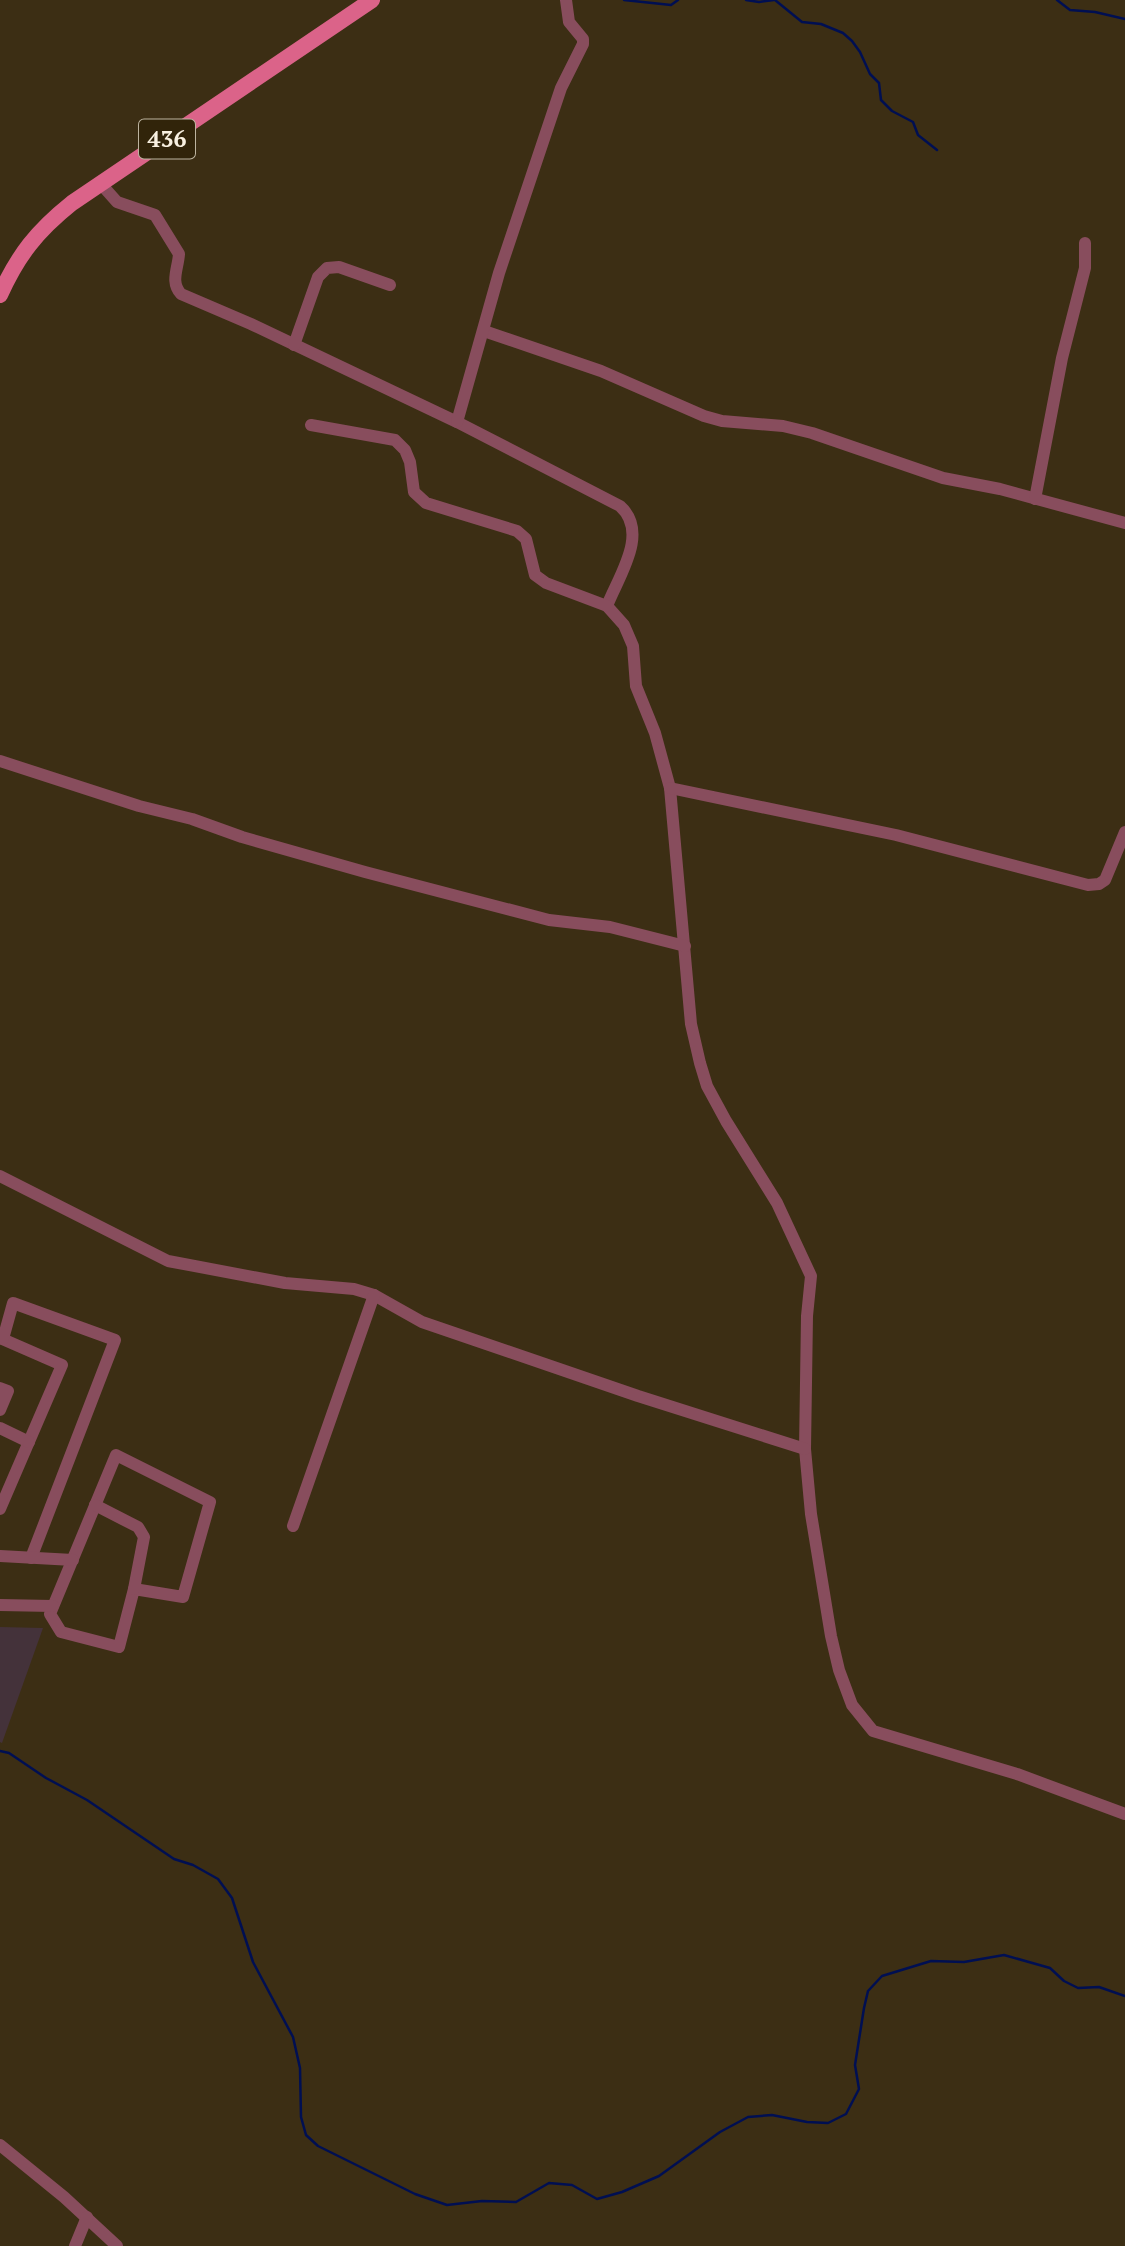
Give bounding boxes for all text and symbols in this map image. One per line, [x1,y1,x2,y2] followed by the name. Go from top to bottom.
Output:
[139,120,195,158] road number: 436

